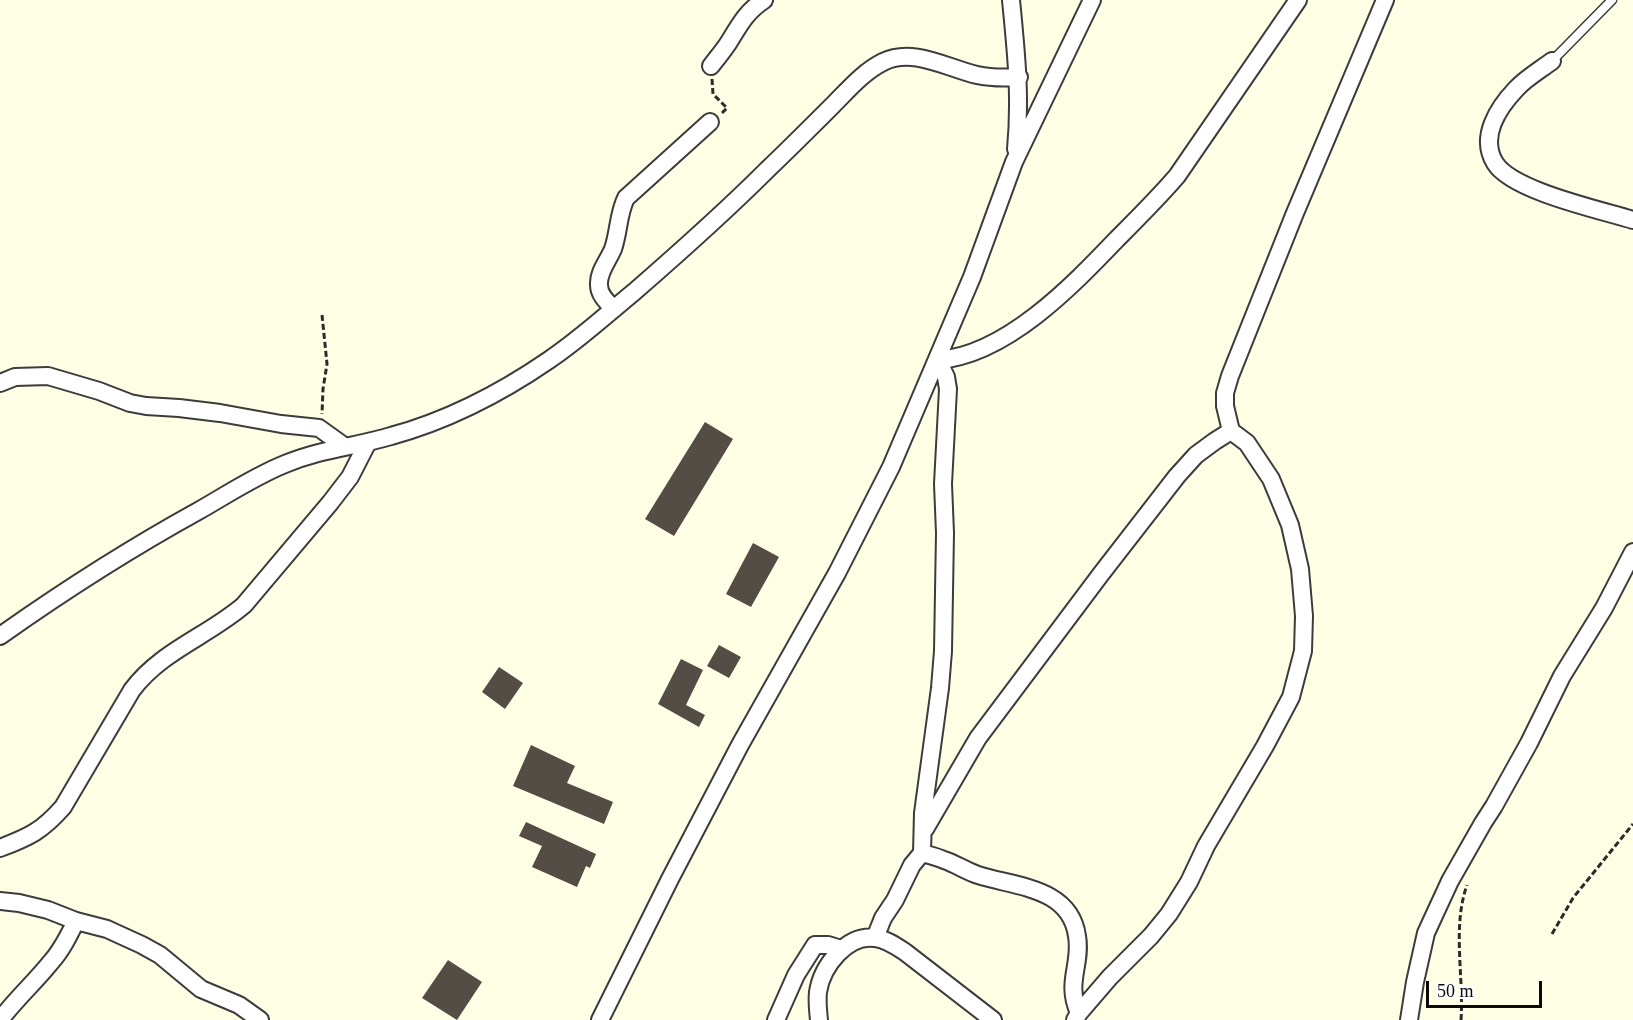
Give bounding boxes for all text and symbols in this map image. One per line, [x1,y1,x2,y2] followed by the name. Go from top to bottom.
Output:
[1429,969,1544,1007] scale bar
[1437,981,1474,1001] text: 50 m

